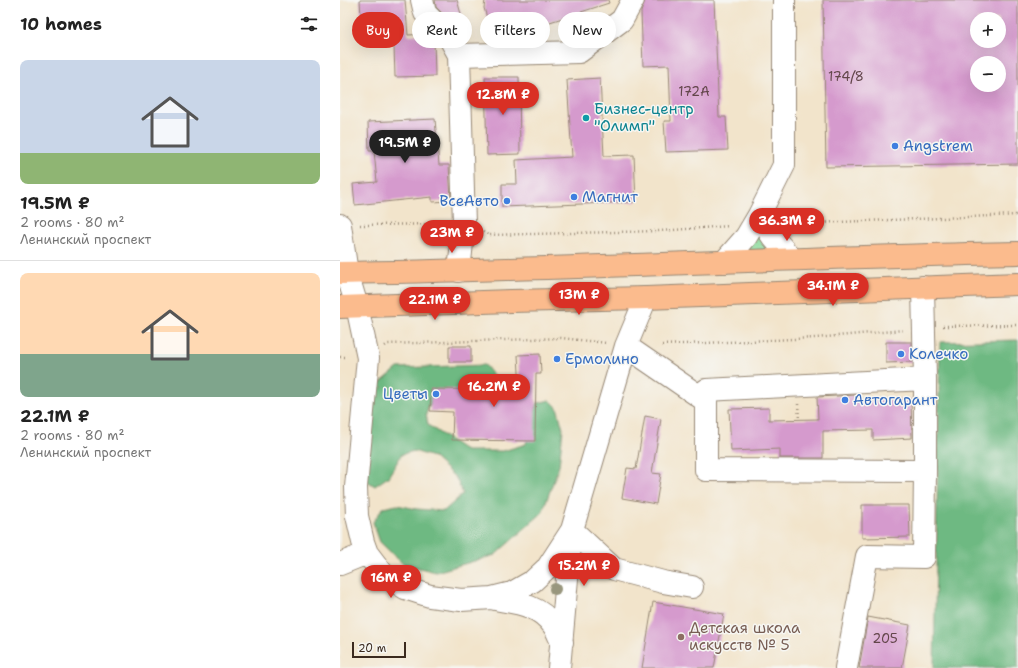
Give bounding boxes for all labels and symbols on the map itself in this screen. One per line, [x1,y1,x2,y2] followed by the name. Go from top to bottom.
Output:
[828,68,864,85] house number: 174/8
[466,82,540,116] pin: 12.8M ₽
[678,83,710,100] house number: 172А
[594,99,694,136] place label: Бизнес-центр "Олимп"
[581,113,591,123] marker: Бизнес-центр "Олимп"
[368,130,442,164] pin: 19.5M ₽
[903,136,973,156] place label: Angstrem
[890,141,900,151] marker: Angstrem
[582,187,638,207] place label: Магнит
[440,191,499,211] place label: ВсеАвто
[569,192,579,202] marker: Магнит
[502,196,512,206] marker: ВсеАвто
[750,208,824,242] pin: 36.3M ₽
[424,220,480,254] pin: 23M ₽
[796,273,870,307] pin: 34.1M ₽
[551,282,607,316] pin: 13M ₽
[398,287,472,321] pin: 22.1M ₽
[909,344,968,364] place label: Колечко
[565,349,639,369] place label: Ермолино
[896,349,906,359] marker: Колечко
[552,354,562,364] marker: Ермолино
[457,374,531,408] pin: 16.2M ₽
[383,384,428,404] place label: Цветы
[431,389,441,399] marker: Цветы
[853,390,938,410] place label: Автогарант
[840,395,850,405] marker: Автогарант
[547,553,621,587] pin: 15.2M ₽
[363,565,419,599] pin: 16M ₽
[689,618,801,655] place label: Детская школа искусств № 5
[872,630,898,647] house number: 205
[676,632,686,642] marker: Детская школа искусств № 5
[352,640,406,659] scale bar

